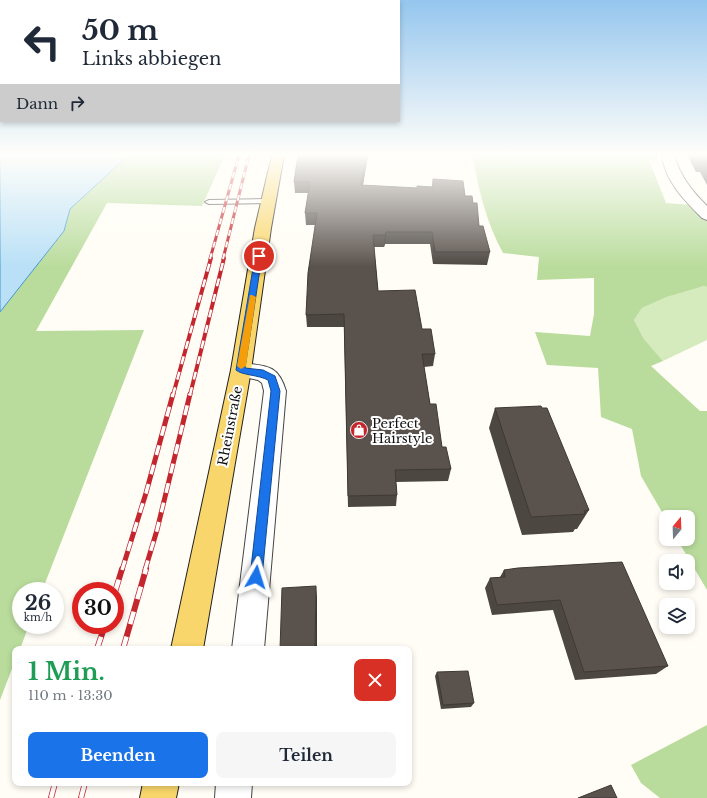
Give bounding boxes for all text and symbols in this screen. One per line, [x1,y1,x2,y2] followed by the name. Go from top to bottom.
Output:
[82,13,158,48] text: 50 m
[16,16,68,68] icon: left
[82,48,221,70] text: Links abbiegen
[66,92,88,114] icon: right
[16,94,58,113] text: Dann
[242,239,276,273] pin
[248,245,270,267] icon: arrive
[214,385,246,467] street label: Rheinstraße
[372,415,433,447] place label: Perfect Hairstyle
[349,420,369,440] shop icon: Perfect Hairstyle
[659,510,695,546] north arrow
[659,510,695,634] map controls
[659,554,695,590] button: sound
[235,556,277,598] position arrow
[72,582,124,634] speed limit sign: 30
[25,591,51,615] text: 26
[659,598,695,634] button: layers
[24,611,52,624] text: km/h
[28,657,105,686] text: 1 Min.
[354,659,396,701] button: close
[28,687,113,704] text: 110 m · 13:30
[28,732,208,778] button: Beenden
[216,732,396,778] button: Teilen

